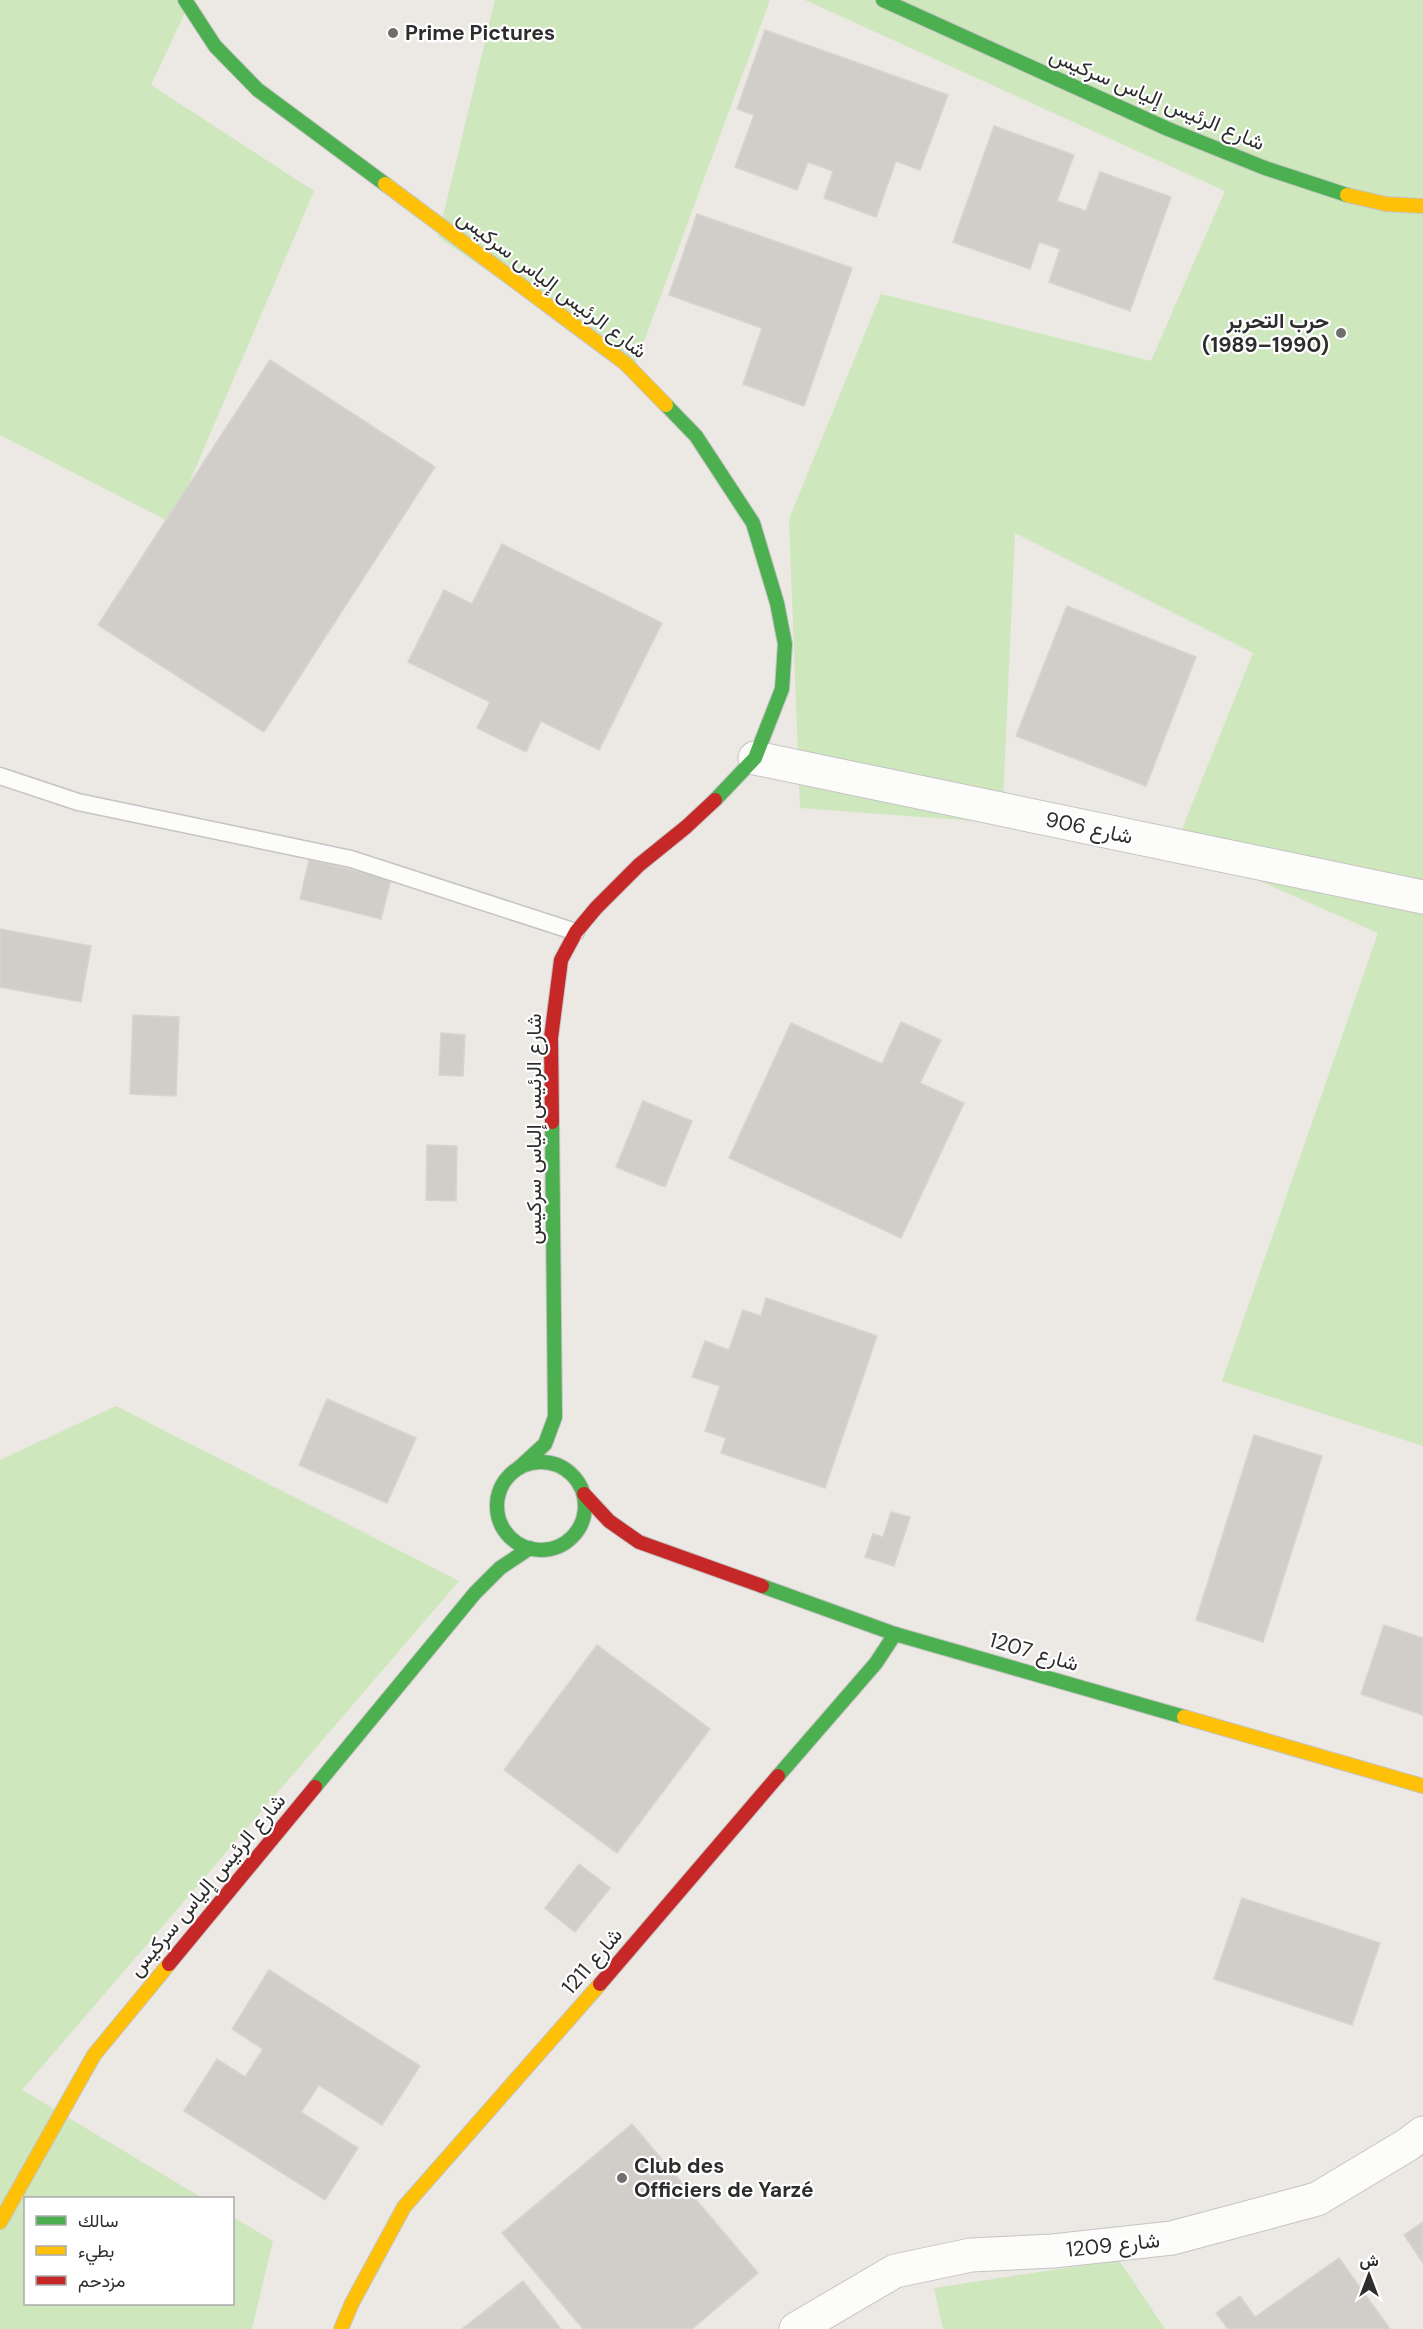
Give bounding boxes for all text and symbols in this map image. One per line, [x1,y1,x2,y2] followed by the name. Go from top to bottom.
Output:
[405,19,555,47] place label: Prime Pictures
[386,26,400,40] marker: Prime Pictures
[1045,41,1269,157] street label: شارع الرئيس إلياس سركيس
[451,203,653,365] street label: شارع الرئيس إلياس سركيس
[1202,307,1329,359] place label: حرب التحرير (1989–1990)
[1334,326,1348,340] marker: حرب التحرير (1989–1990)
[1043,805,1135,851] street label: شارع 906
[520,1013,548,1245] street label: شارع الرئيس إلياس سركيس
[986,1626,1082,1678] street label: شارع 1207
[122,1787,292,1983] street label: شارع الرئيس إلياس سركيس
[555,1922,629,2000] street label: شارع 1211
[634,2152,814,2204] place label: Club des Officiers de Yarzé
[615,2171,629,2185] marker: Club des Officiers de Yarzé
[24,2197,234,2305] legend
[78,2209,118,2233] text: سالك
[1065,2226,1161,2264] street label: شارع 1209
[78,2239,114,2266] text: بطيء
[1339,2245,1399,2305] north arrow
[1359,2250,1379,2271] text: ش
[78,2269,125,2293] text: مزدحم

